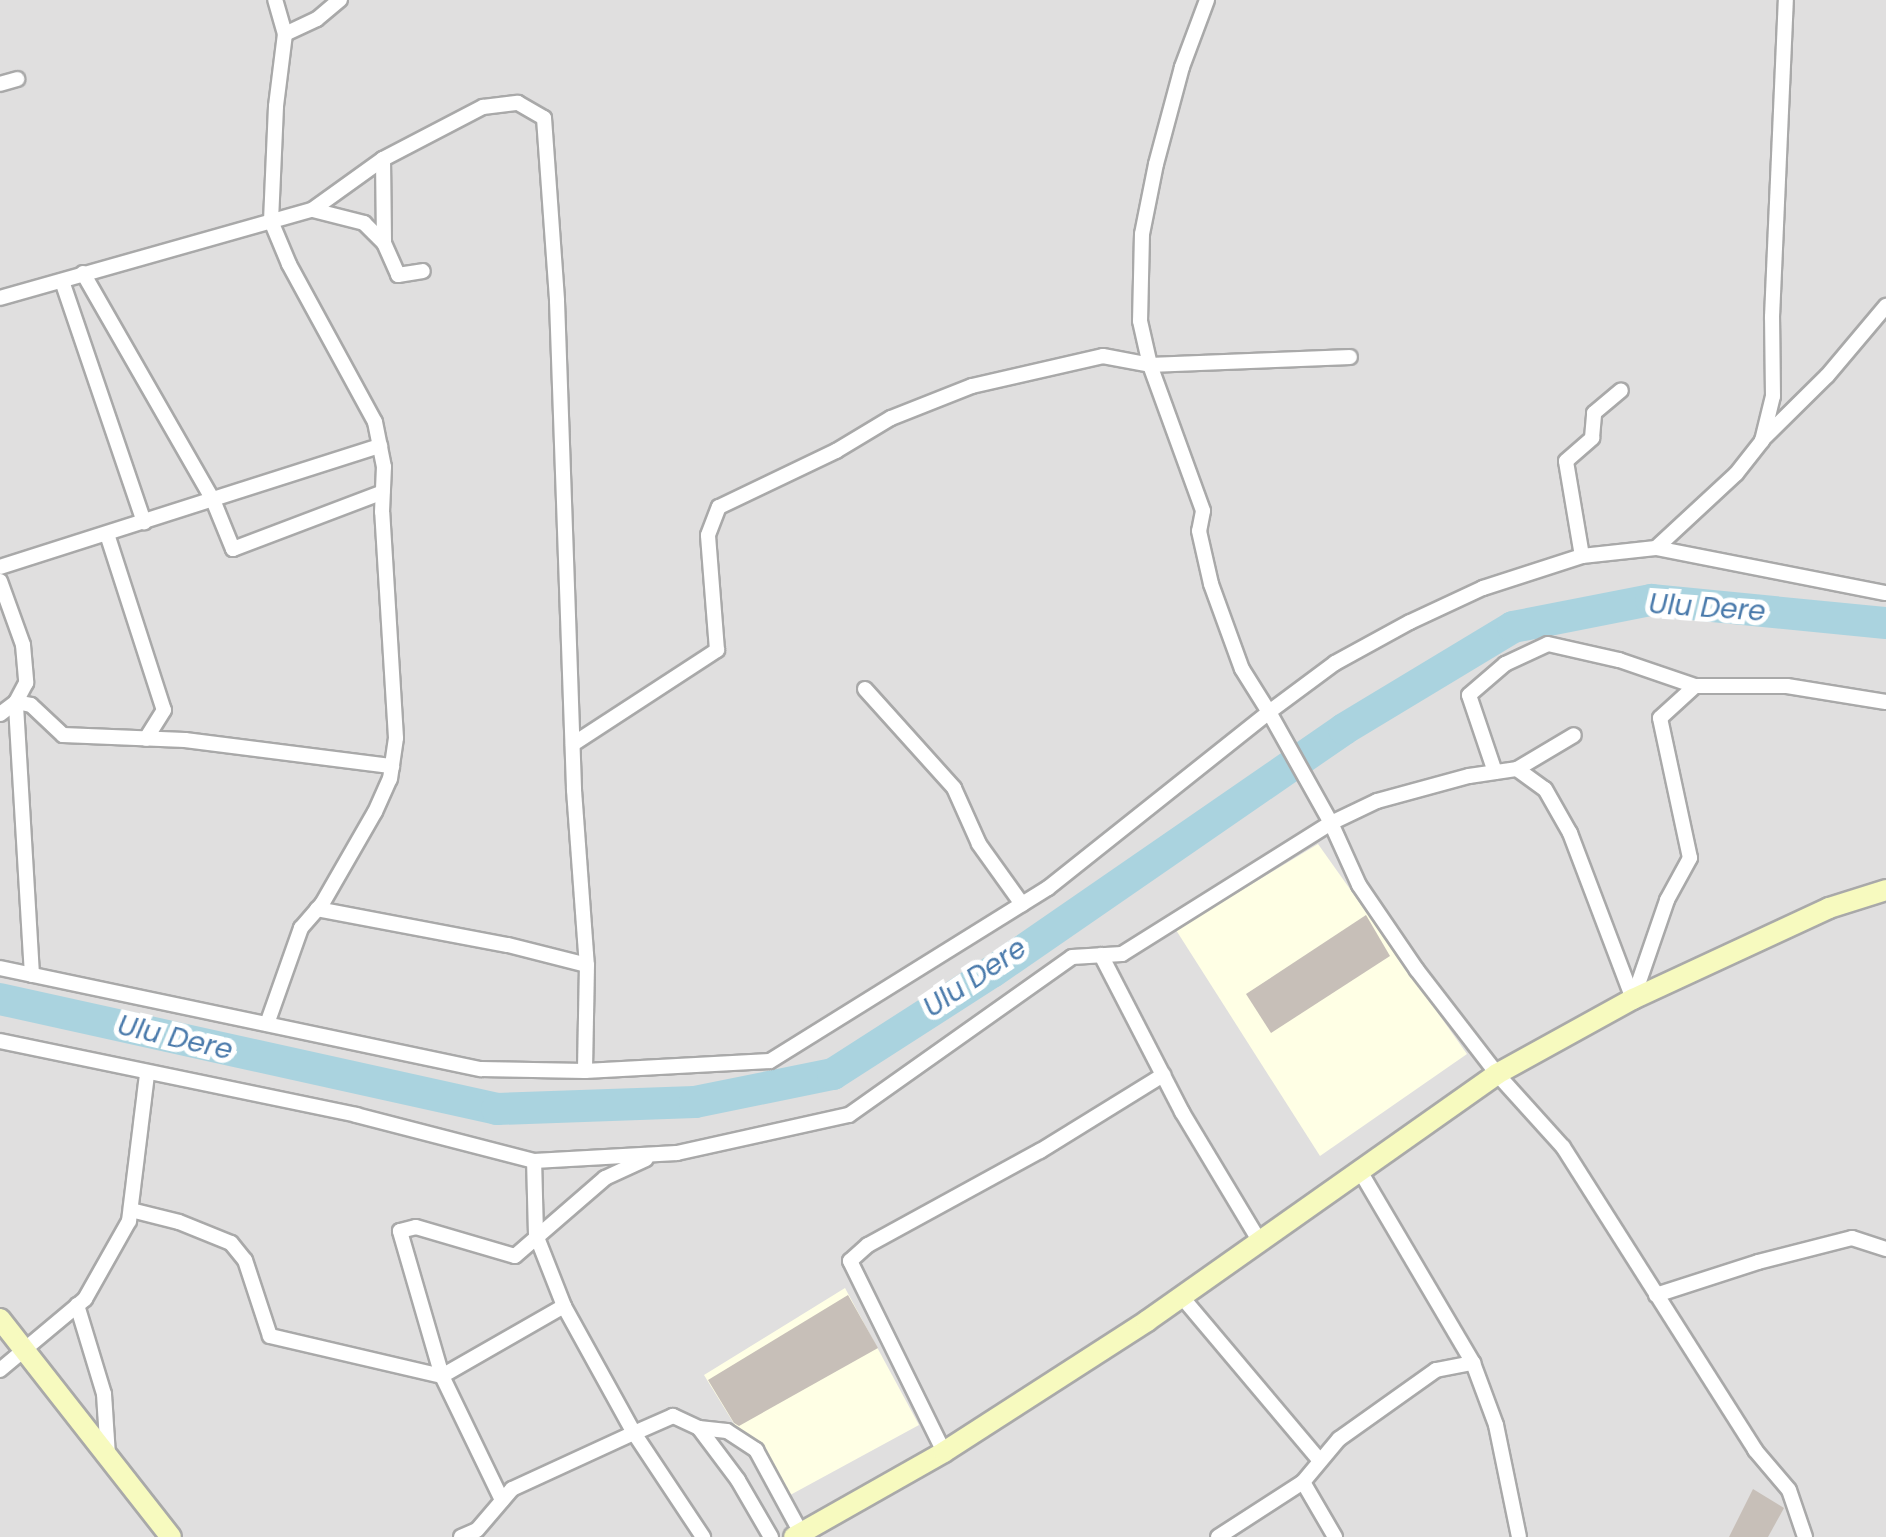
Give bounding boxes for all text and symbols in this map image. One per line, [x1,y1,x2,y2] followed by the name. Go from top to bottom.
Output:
[1647,587,1767,629] water label: Ulu Dere
[917,931,1033,1025] water label: Ulu Dere
[114,1008,236,1068] water label: Ulu Dere

